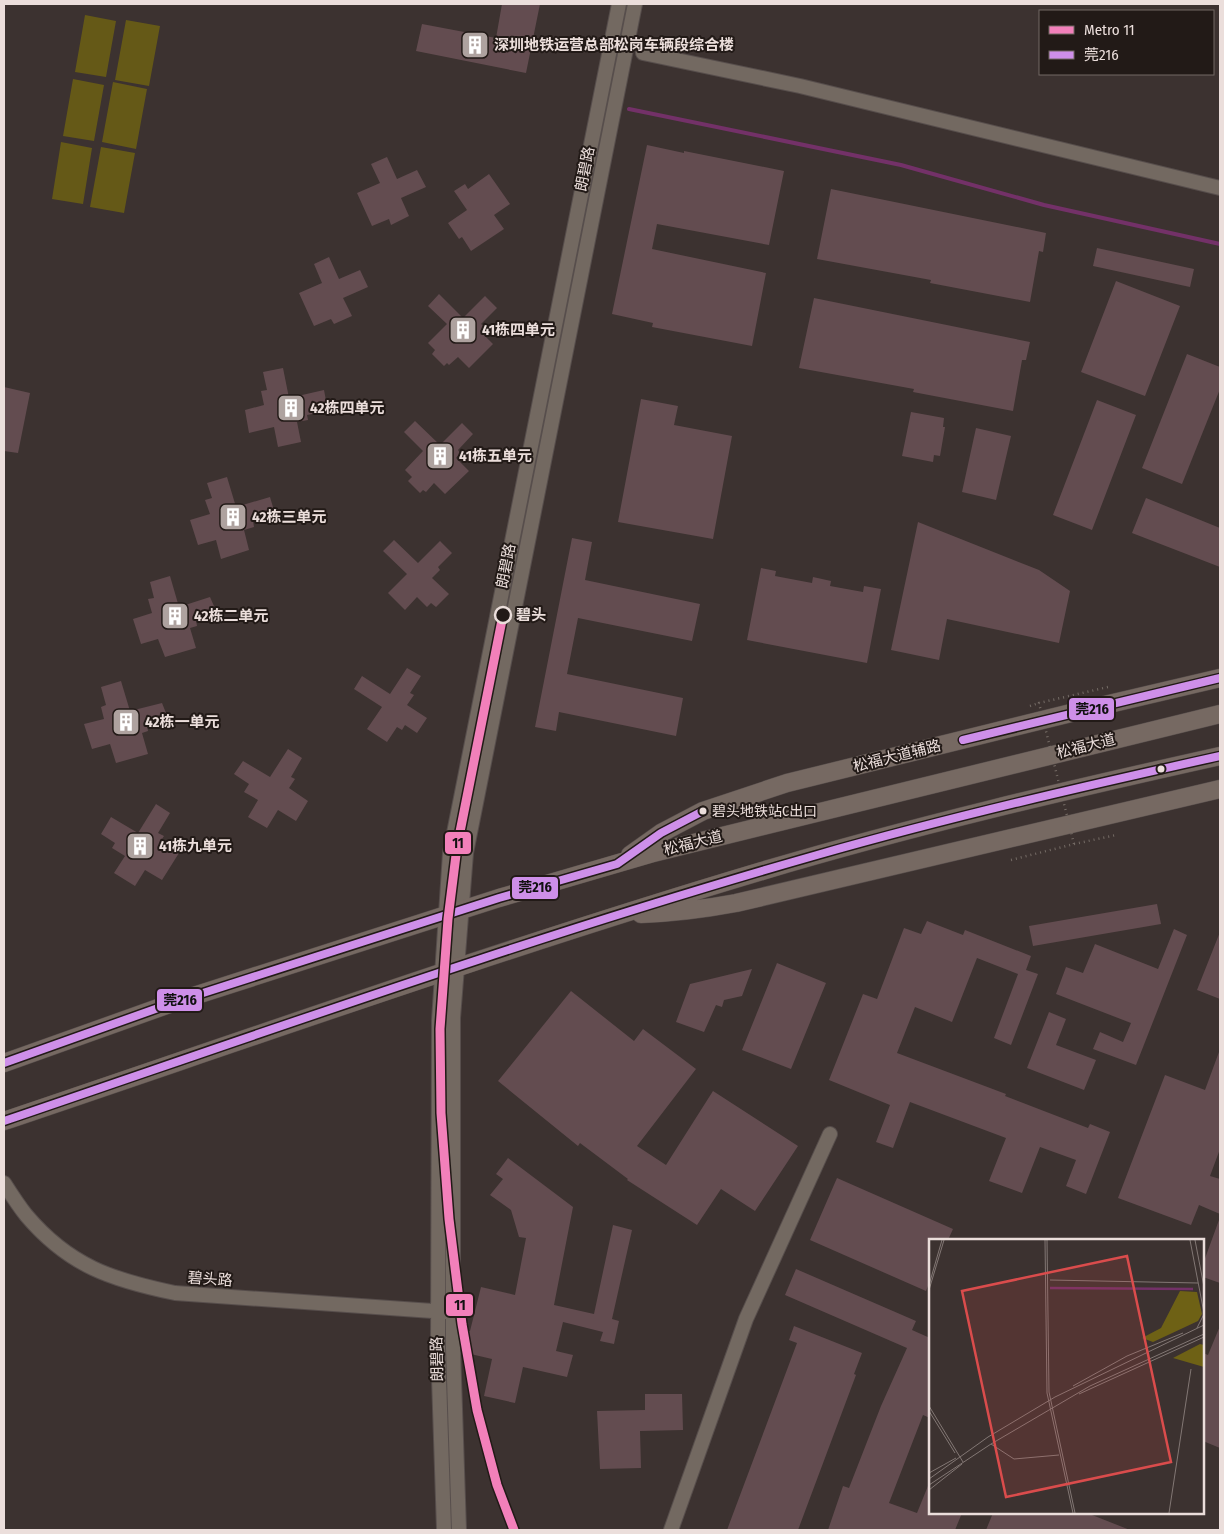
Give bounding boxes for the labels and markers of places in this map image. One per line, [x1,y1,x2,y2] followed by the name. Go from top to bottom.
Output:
[460,30,490,60] building icon: 深圳地铁运营总部松岗车辆段综合楼
[494,36,734,54] place label: 深圳地铁运营总部松岗车辆段综合楼
[448,315,478,345] building icon: 41栋四单元
[482,321,555,339] place label: 41栋四单元
[276,393,306,423] building icon: 42栋四单元
[310,399,385,417] place label: 42栋四单元
[425,441,455,471] building icon: 41栋五单元
[459,447,532,465] place label: 41栋五单元
[218,502,248,532] building icon: 42栋三单元
[252,508,327,526] place label: 42栋三单元
[160,601,190,631] building icon: 42栋二单元
[494,606,512,624] marker: 碧头
[516,606,546,624] place label: 碧头
[194,607,269,625] place label: 42栋二单元
[111,707,141,737] building icon: 42栋一单元
[145,713,220,731] place label: 42栋一单元
[1156,764,1166,774] unlabelled marker
[712,803,817,820] place label: 碧头地铁站C出口
[698,806,708,816] marker: 碧头地铁站C出口
[125,831,155,861] building icon: 41栋九单元
[159,837,232,855] place label: 41栋九单元

